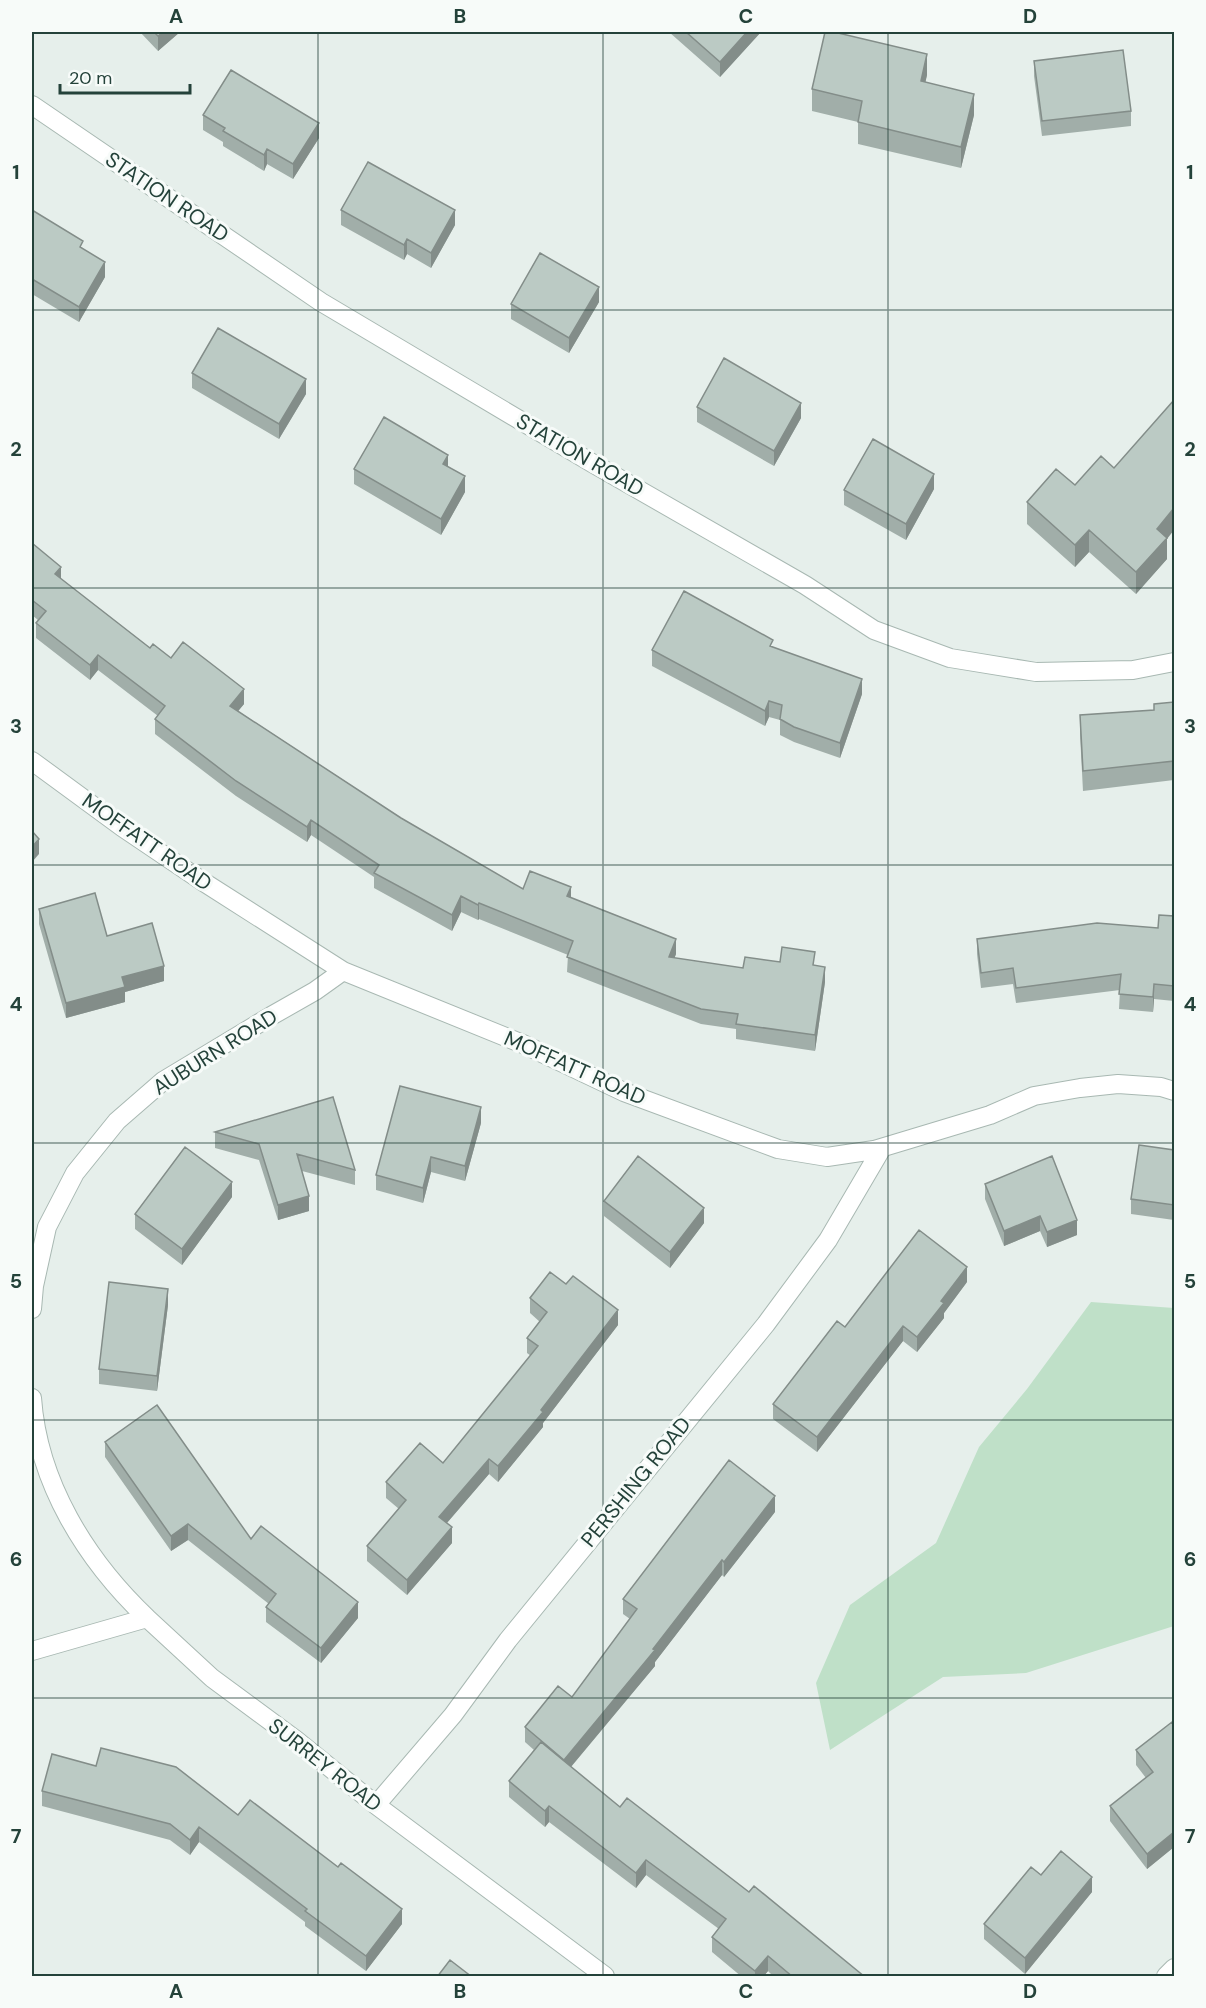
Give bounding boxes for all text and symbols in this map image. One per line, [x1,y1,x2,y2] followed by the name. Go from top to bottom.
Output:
[169,3,183,29] text: A
[454,3,466,29] text: B
[739,3,753,29] text: C
[1023,3,1037,29] text: D
[60,57,190,95] scale bar
[69,66,112,90] text: 20 m
[100,145,234,249] street label: STATION ROAD
[12,159,20,185] text: 1
[1186,159,1194,185] text: 1
[511,407,649,503] street label: STATION ROAD
[10,436,22,462] text: 2
[1184,436,1196,462] text: 2
[10,713,22,739] text: 3
[1184,713,1196,739] text: 3
[77,787,217,897] street label: MOFFATT ROAD
[10,991,23,1017] text: 4
[1184,991,1197,1017] text: 4
[147,1002,283,1102] street label: AUBURN ROAD
[500,1024,650,1112] street label: MOFFATT ROAD
[10,1268,22,1294] text: 5
[1184,1268,1196,1294] text: 5
[575,1411,697,1553] street label: PERSHING ROAD
[10,1546,22,1572] text: 6
[1184,1546,1196,1572] text: 6
[263,1712,387,1818] street label: SURREY ROAD
[11,1823,22,1849] text: 7
[1185,1823,1196,1849] text: 7
[169,1978,183,2004] text: A
[454,1978,466,2004] text: B
[739,1978,753,2004] text: C
[1023,1978,1037,2004] text: D

